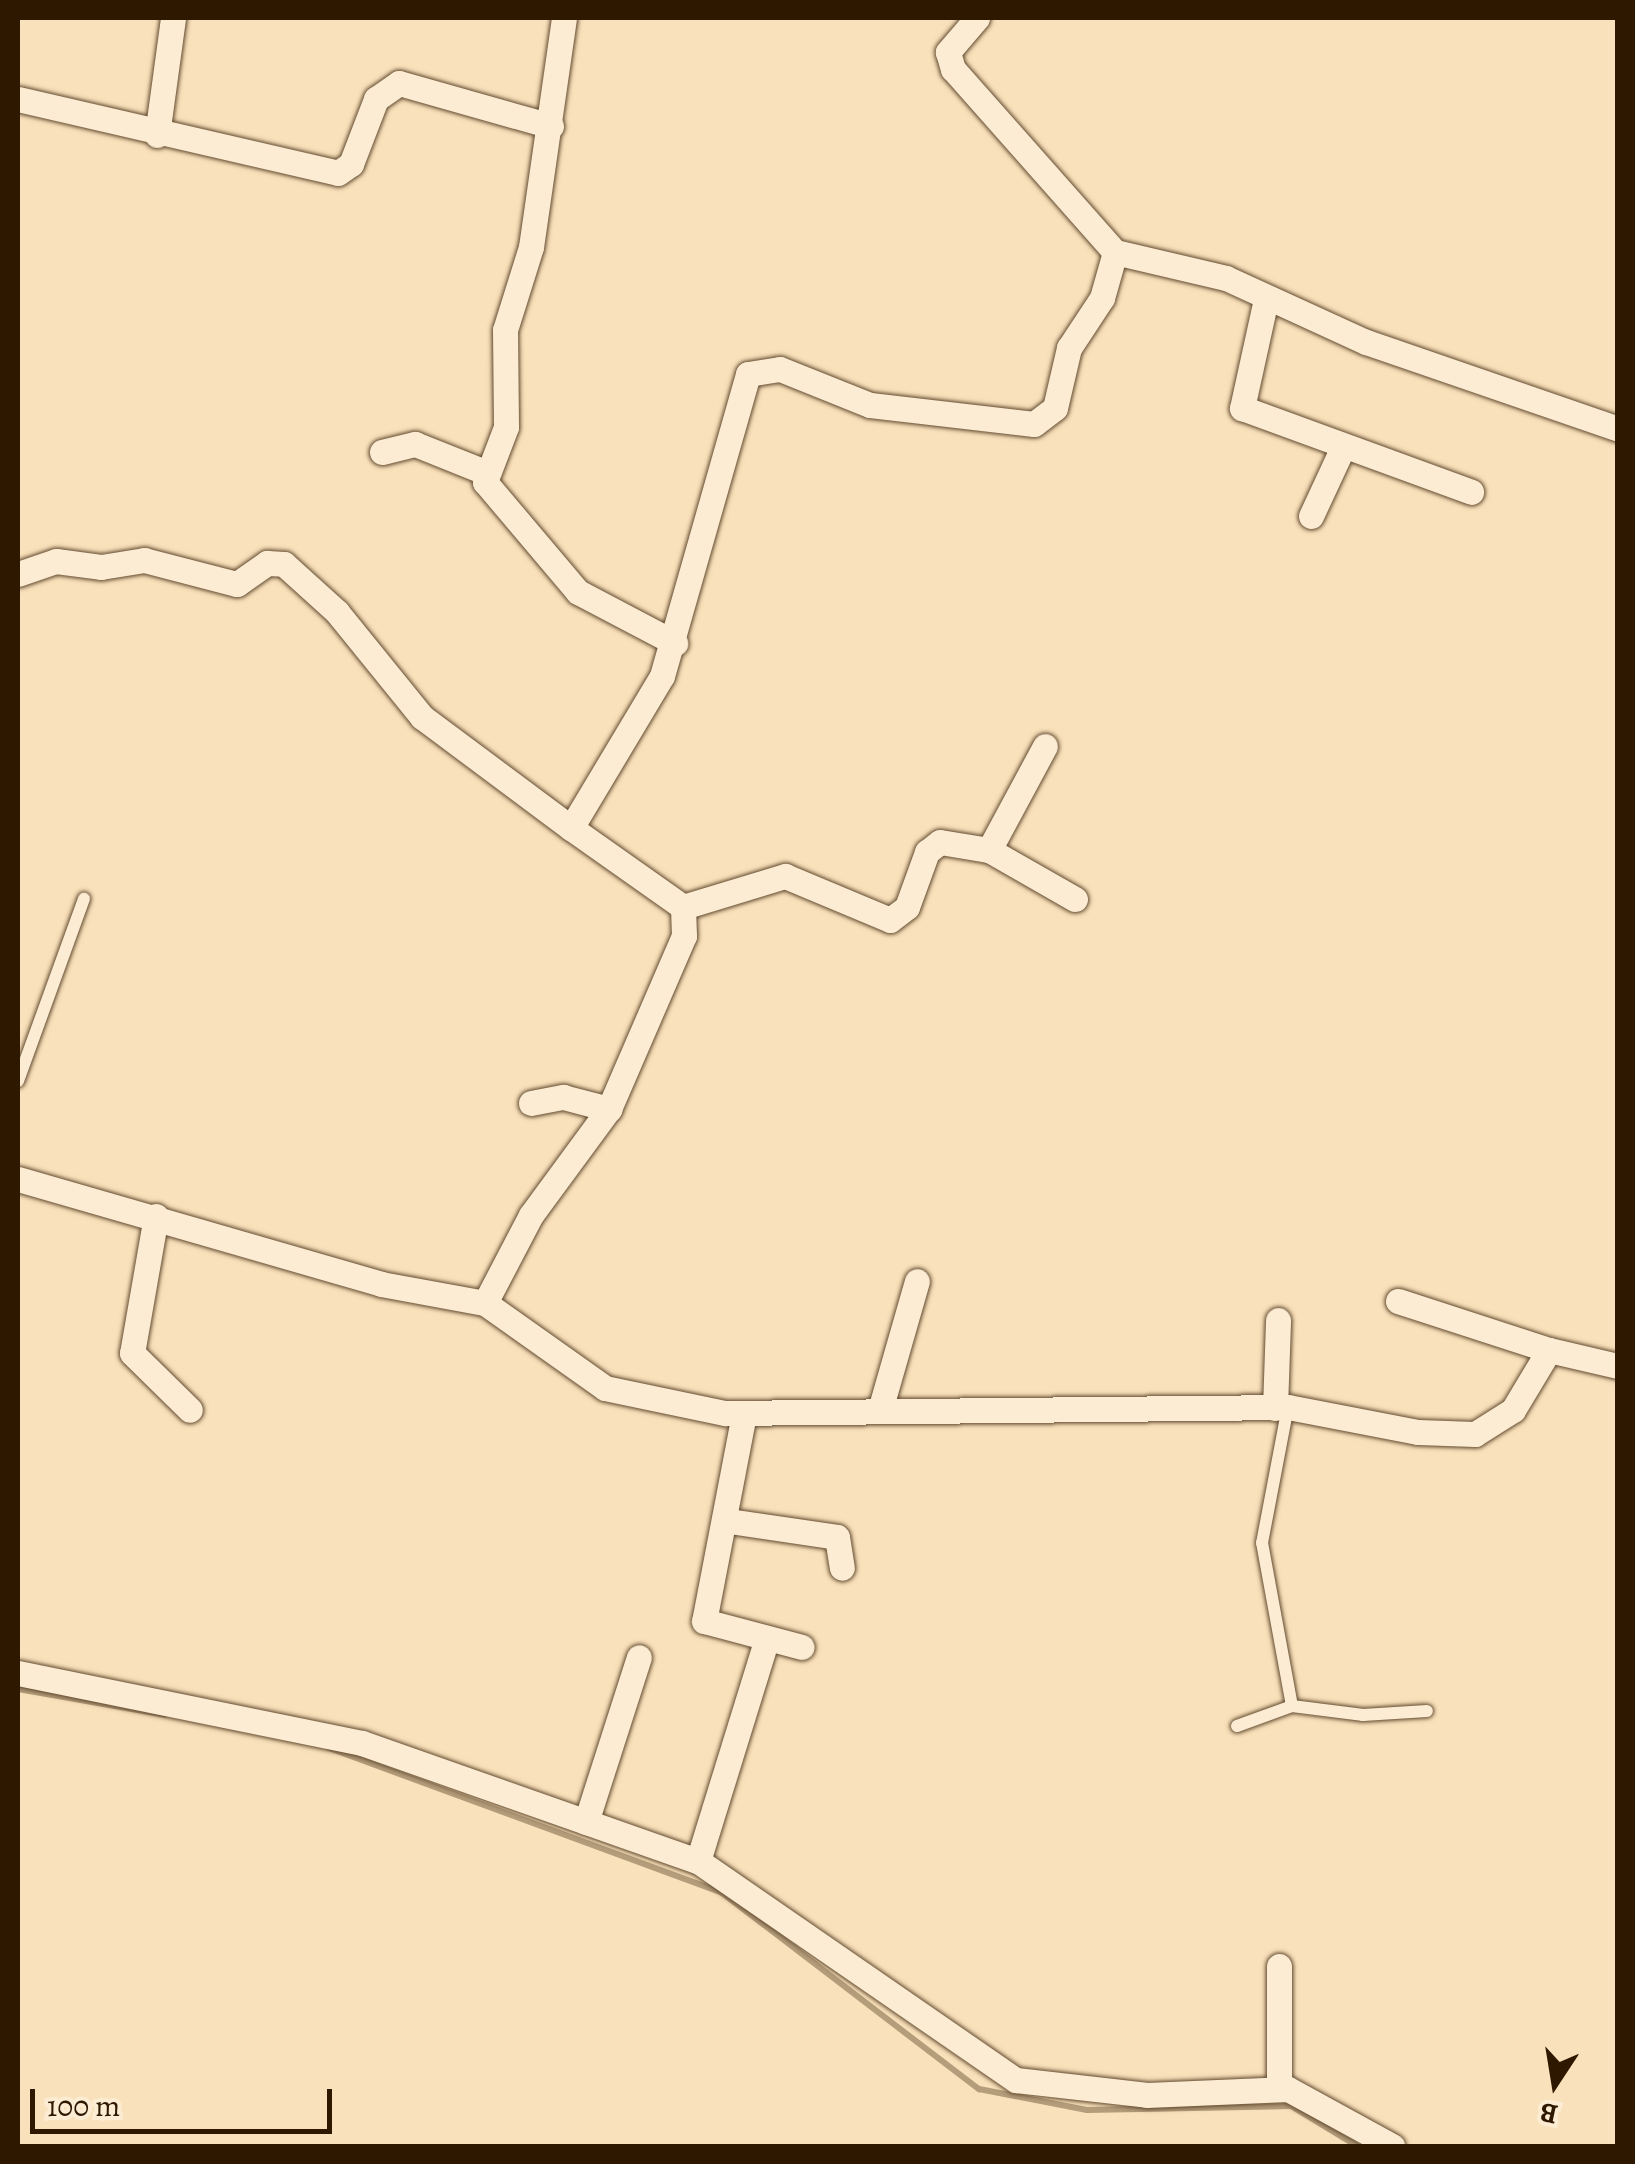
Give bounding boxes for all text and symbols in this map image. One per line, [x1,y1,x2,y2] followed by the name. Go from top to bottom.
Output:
[1505,2034,1605,2134] north arrow
[35,2069,338,2131] scale bar
[47,2086,120,2126] text: 100 m
[1536,2093,1561,2134] text: B

